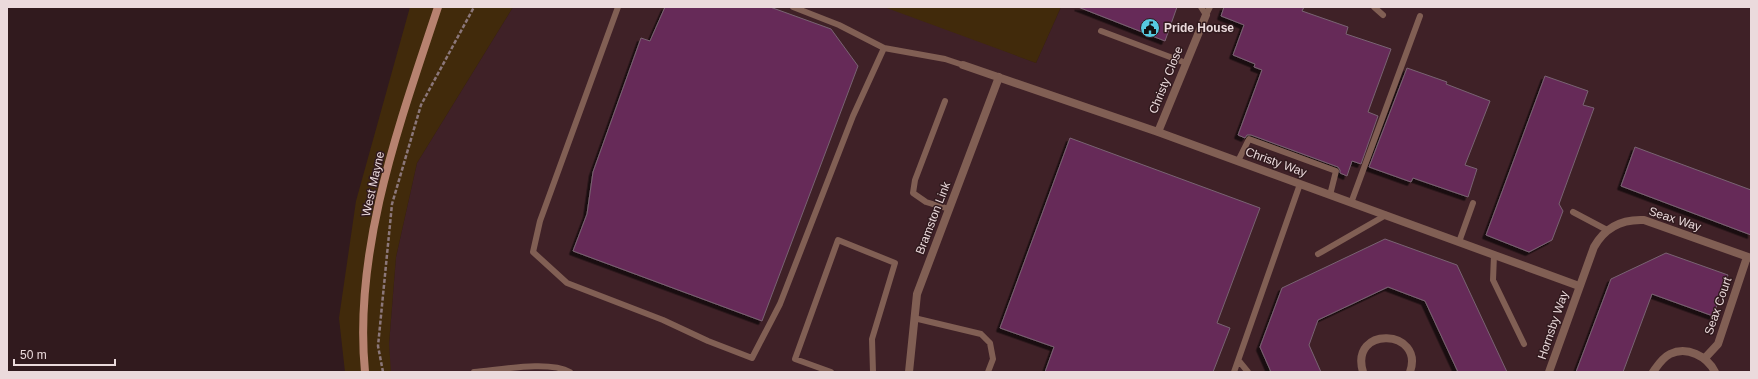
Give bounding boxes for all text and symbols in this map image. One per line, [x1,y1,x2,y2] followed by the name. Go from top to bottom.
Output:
[1139,17,1161,39] public building icon: Pride House
[1164,21,1234,35] place label: Pride House
[1146,44,1186,116] street label: Christy Close
[1243,144,1309,180] street label: Christy Way
[359,150,387,218] street label: West Mayne
[913,179,954,256] street label: Bramston Link
[1647,204,1703,234] street label: Seax Way
[1702,275,1735,337] street label: Seax Court
[1535,289,1571,361] street label: Hornsby Way
[14,341,115,367] scale bar
[20,348,47,362] text: 50 m

